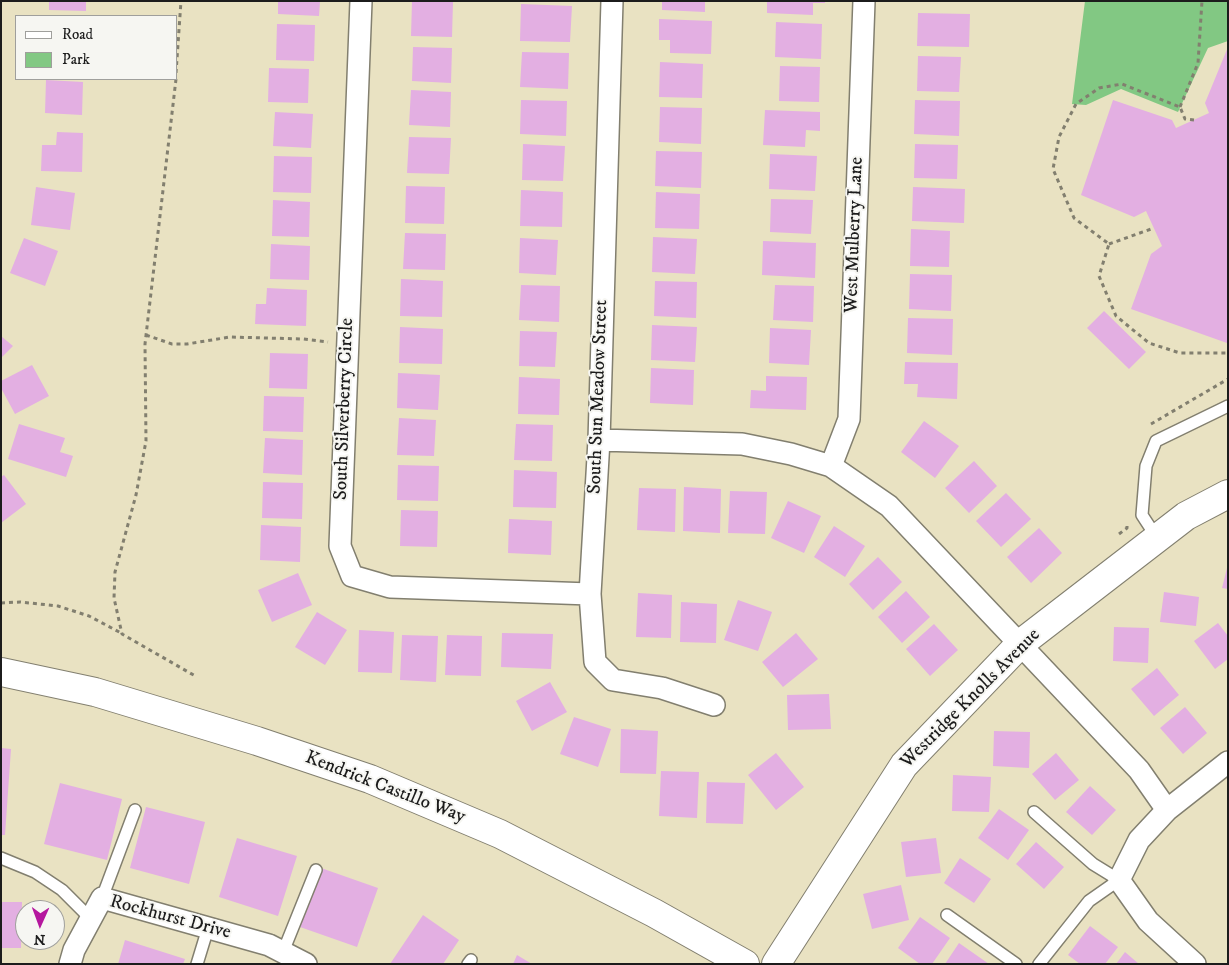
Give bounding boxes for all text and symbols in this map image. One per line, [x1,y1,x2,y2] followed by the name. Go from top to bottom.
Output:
[15,15,178,80] legend
[62,25,93,44] text: Road
[62,50,90,69] text: Park
[841,156,869,314] street label: West Mulberry Lane
[584,299,614,495] street label: South Sun Meadow Street
[330,318,360,500] street label: South Silverberry Circle
[896,624,1046,774] street label: Westridge Knolls Avenue
[302,747,468,829] street label: Kendrick Castillo Way
[107,891,233,945] street label: Rockhurst Drive
[15,900,65,950] north arrow
[33,930,46,948] text: N

